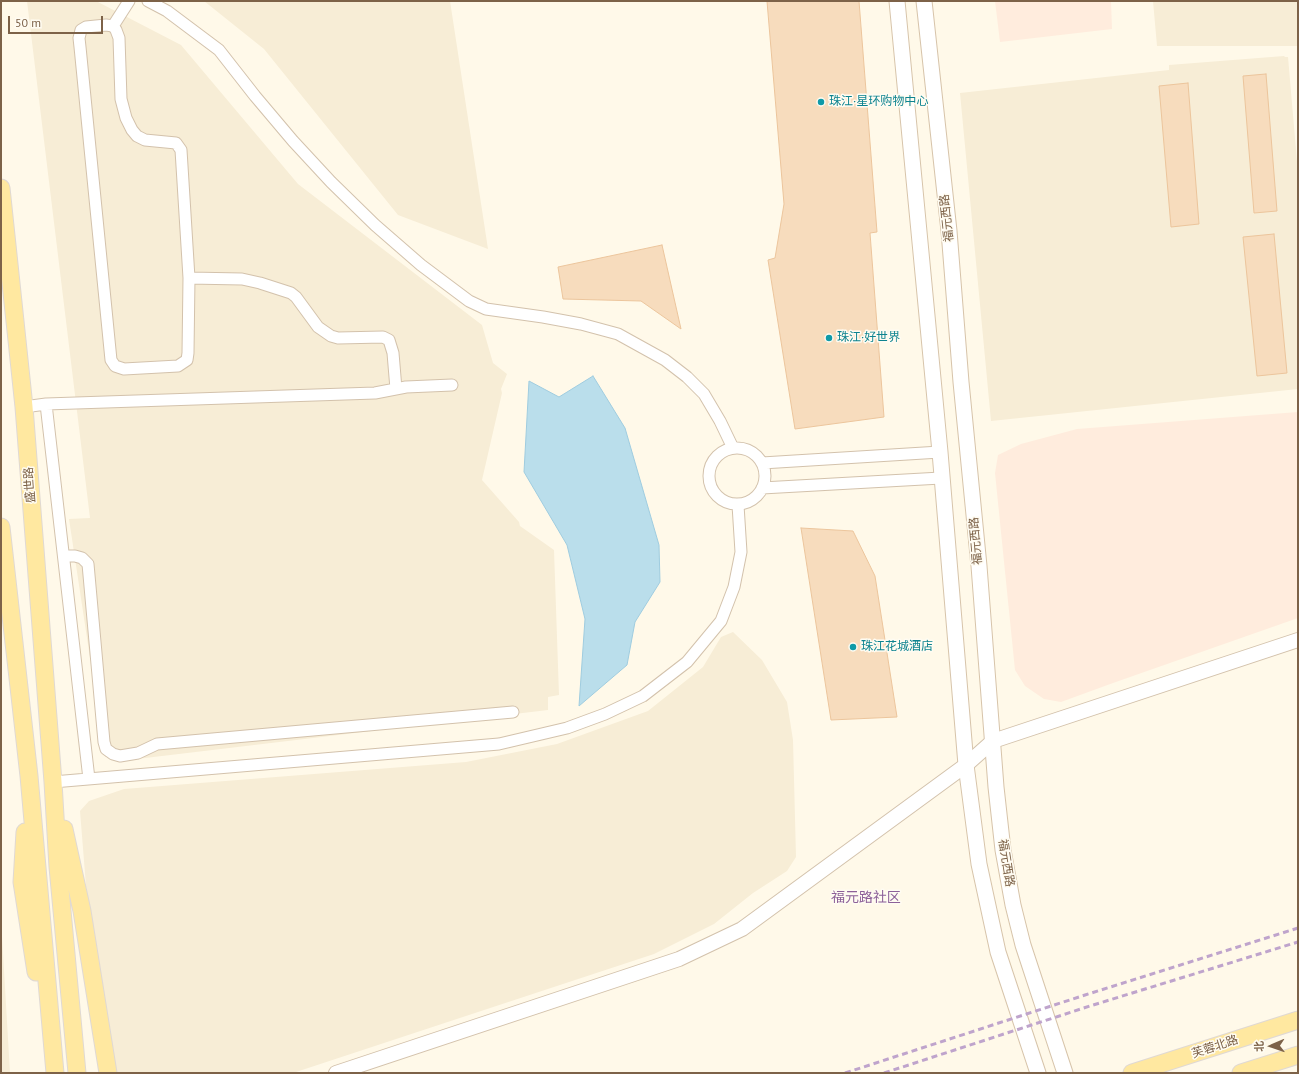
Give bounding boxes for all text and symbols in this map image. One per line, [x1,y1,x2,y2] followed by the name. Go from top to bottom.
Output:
[10,8,105,34] scale bar
[15,15,41,30] text: 50 m
[829,95,928,109] place label: 珠江·星环购物中心
[816,97,826,107] marker: 珠江·星环购物中心
[937,193,957,243] street label: 福元西路
[837,331,900,345] place label: 珠江·好世界
[824,333,834,343] marker: 珠江·好世界
[22,467,38,503] street label: 盛世路
[967,516,985,566] street label: 福元西路
[861,640,933,654] place label: 珠江花城酒店
[848,642,858,652] marker: 珠江花城酒店
[995,838,1017,888] street label: 福元西路
[831,890,901,906] district label: 福元路社区
[1251,1026,1291,1066] north arrow
[1190,1033,1240,1061] street label: 芙蓉北路
[1252,1041,1266,1052] text: 北

